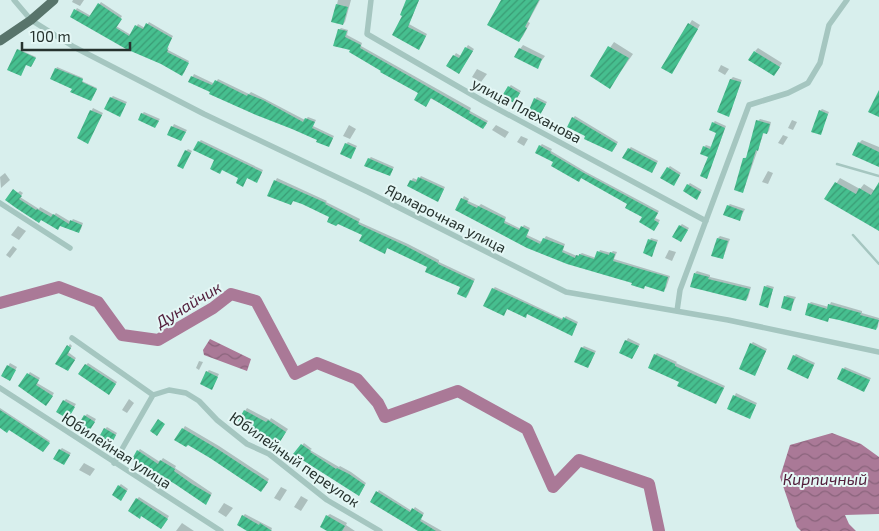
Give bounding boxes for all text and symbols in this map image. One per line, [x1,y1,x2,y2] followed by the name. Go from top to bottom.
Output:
[22,20,130,52] scale bar
[30,27,71,45] text: 100 m
[469,73,585,147] street label: улица Плеханова
[382,180,509,257] street label: Ярмарочная улица
[151,277,225,332] water label: Дунайчик
[226,407,363,511] street label: Юбилейный переулок
[58,408,175,493] street label: Юбилейная улица
[783,469,867,488] water label: Кирпичный

